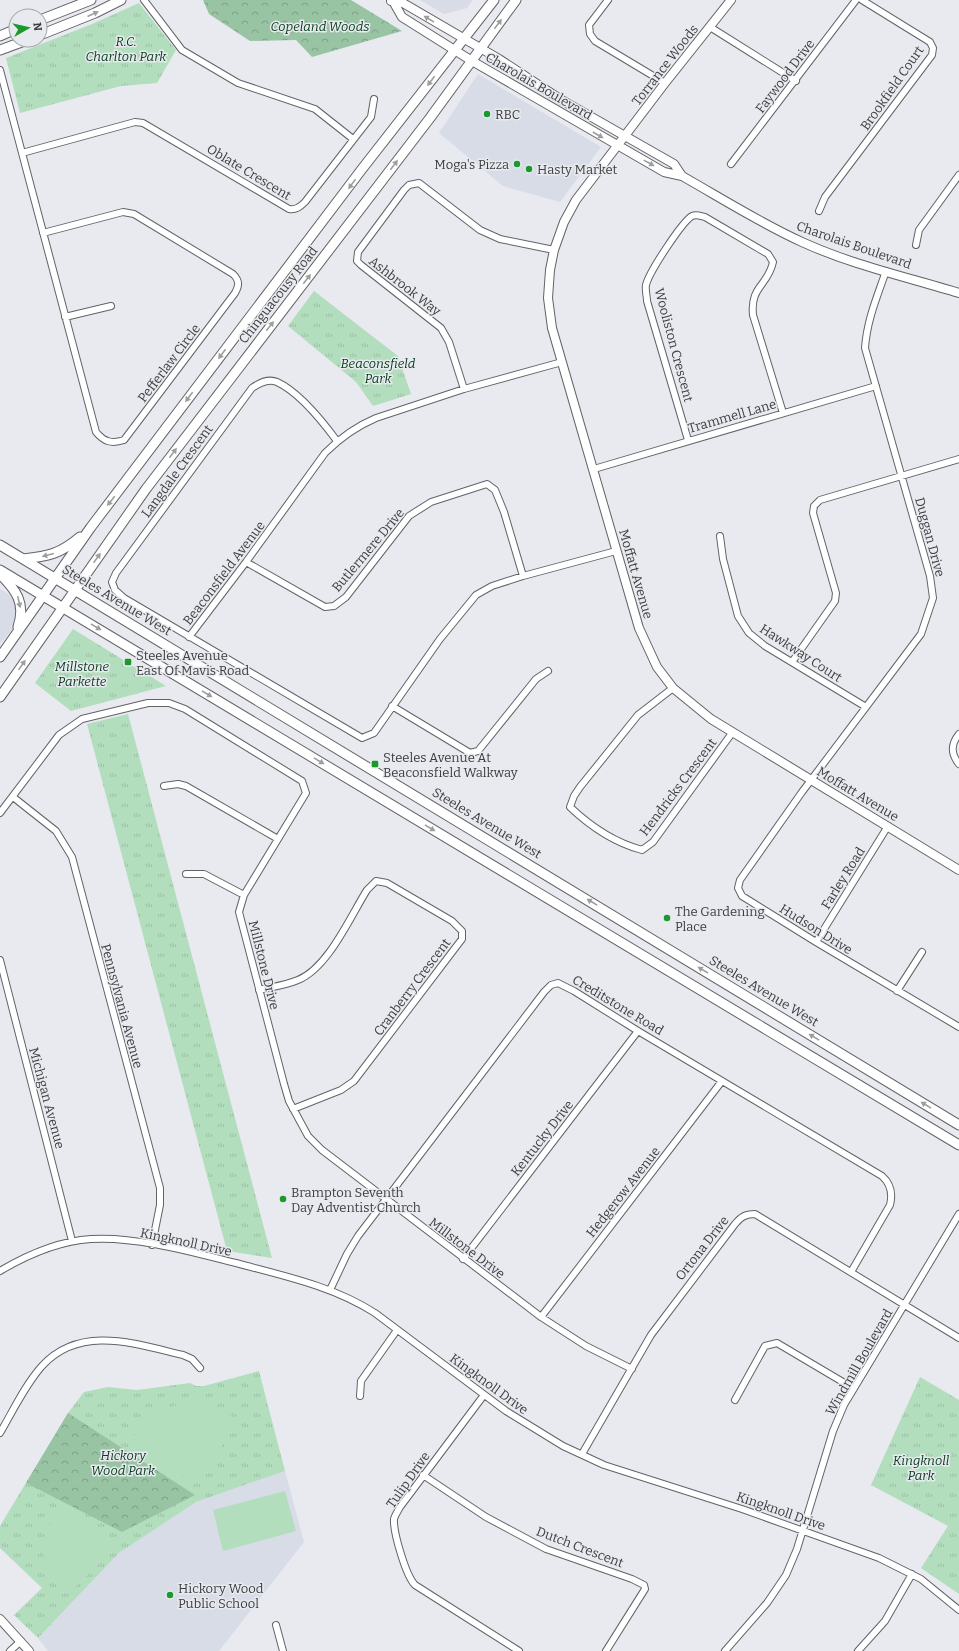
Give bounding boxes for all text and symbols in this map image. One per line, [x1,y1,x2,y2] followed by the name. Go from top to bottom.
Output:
[8,8,48,48] north arrow
[87,11,98,17] one-way arrow
[423,15,435,22] one-way arrow
[271,19,369,34] park label: Copeland Woods
[494,19,503,30] one-way arrow
[30,22,45,32] text: N
[629,22,701,108] street label: Torrance Woods
[86,34,167,64] park label: R.C. Charlton Park
[752,36,818,116] street label: Faywood Drive
[857,43,927,133] street label: Brookfield Court
[483,49,595,123] street label: Charolais Boulevard
[427,75,435,86] one-way arrow
[495,107,520,122] place label: RBC
[482,109,492,119] marker: RBC
[592,131,604,138] one-way arrow
[204,141,294,203] street label: Oblate Crescent
[434,157,509,172] place label: Moga's Pizza
[390,159,399,170] one-way arrow
[512,159,522,169] marker: Moga's Pizza
[643,160,655,167] one-way arrow
[537,162,618,177] place label: Hasty Market
[524,164,534,174] marker: Hasty Market
[348,178,356,189] one-way arrow
[794,218,914,272] street label: Charolais Boulevard
[236,243,321,346] street label: Chinguacousy Road
[366,253,444,319] street label: Ashbrook Way
[303,274,311,285] one-way arrow
[652,286,696,404] street label: Wooliston Crescent
[135,321,203,405] street label: Pefferlaw Circle
[266,321,275,332] one-way arrow
[218,349,227,360] one-way arrow
[341,356,416,386] park label: Beaconsfield Park
[185,392,194,403] one-way arrow
[686,396,778,436] street label: Trammell Lane
[138,422,216,520] street label: Langdale Crescent
[169,448,177,458] one-way arrow
[107,495,115,506] one-way arrow
[912,496,948,578] street label: Duggan Drive
[329,505,407,595] street label: Butlermere Drive
[180,518,268,628] street label: Beaconsfield Avenue
[616,528,656,620] street label: Moffatt Avenue
[42,553,54,559] one-way arrow
[93,553,101,564] one-way arrow
[60,561,175,639] street label: Steeles Avenue West
[17,596,23,608] one-way arrow
[757,621,845,685] street label: Hawkway Court
[90,624,102,631] one-way arrow
[136,648,250,678] place label: Steeles Avenue East Of Mavis Road
[123,657,133,667] marker: Steeles Avenue East Of Mavis Road
[55,659,110,689] park label: Millstone Parkette
[18,660,26,670] one-way arrow
[201,691,213,698] one-way arrow
[636,735,720,839] street label: Hendricks Crescent
[383,750,518,780] place label: Steeles Avenue At Beaconsfield Walkway
[314,757,324,765] one-way arrow
[370,759,380,769] marker: Steeles Avenue At Beaconsfield Walkway
[815,764,901,824] street label: Moffatt Avenue
[430,784,545,862] street label: Steeles Avenue West
[425,824,435,832] one-way arrow
[818,844,868,912] street label: Farley Road
[586,899,598,906] one-way arrow
[777,901,855,957] street label: Hudson Drive
[675,904,765,934] place label: The Gardening Place
[662,913,672,923] marker: The Gardening Place
[246,919,282,1011] street label: Millstone Drive
[371,935,454,1038] street label: Cranberry Crescent
[98,942,146,1070] street label: Pennsylvania Avenue
[707,952,822,1030] street label: Steeles Avenue West
[697,966,709,973] one-way arrow
[570,972,666,1038] street label: Creditstone Road
[808,1034,820,1041] one-way arrow
[26,1046,68,1150] street label: Michigan Avenue
[508,1097,576,1179] street label: Kentucky Drive
[920,1101,932,1108] one-way arrow
[583,1144,663,1240] street label: Hedgerow Avenue
[291,1185,421,1215] place label: Brampton Seventh Day Adventist Church
[278,1194,288,1204] marker: Brampton Seventh Day Adventist Church
[672,1213,732,1283] street label: Ortona Drive
[426,1215,508,1281] street label: Millstone Drive
[139,1225,233,1259] street label: Kingknoll Drive
[822,1306,896,1418] street label: Windmill Boulevard
[447,1351,531,1417] street label: Kingknoll Drive
[91,1448,156,1478] park label: Hickory Wood Park
[383,1449,433,1511] street label: Tulip Drive
[893,1453,950,1483] park label: Kingknoll Park
[735,1489,827,1533] street label: Kingknoll Drive
[534,1523,626,1571] street label: Dutch Crescent
[178,1581,264,1611] place label: Hickory Wood Public School
[165,1590,175,1600] marker: Hickory Wood Public School

